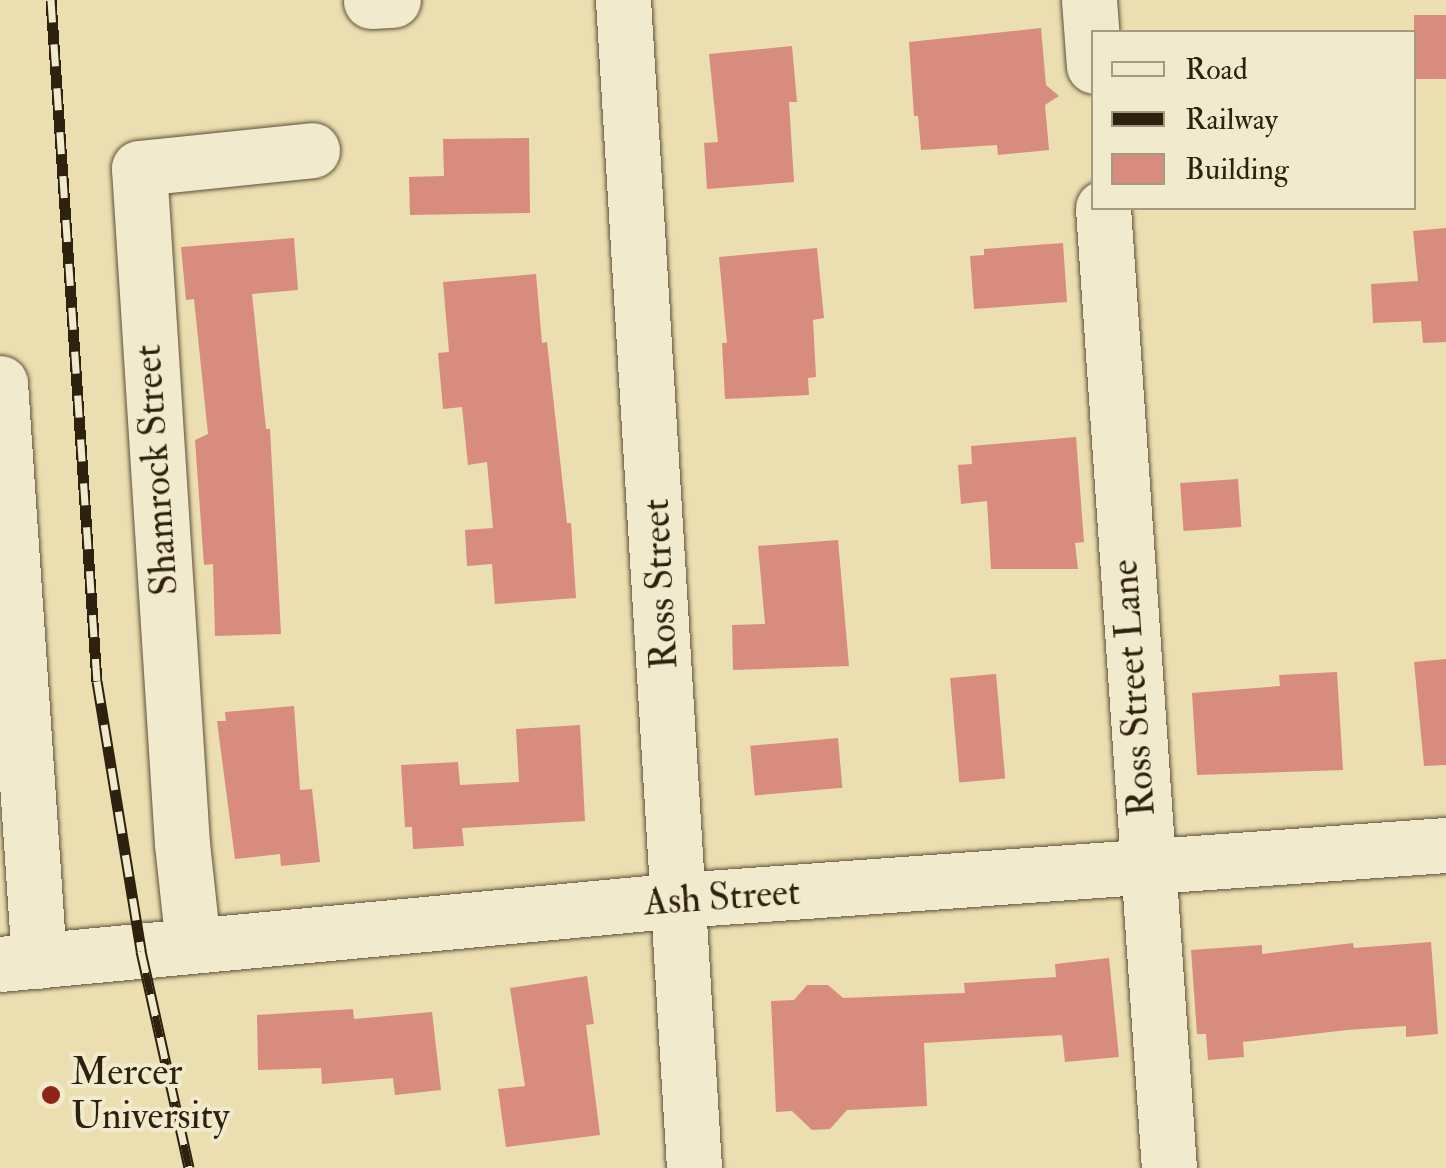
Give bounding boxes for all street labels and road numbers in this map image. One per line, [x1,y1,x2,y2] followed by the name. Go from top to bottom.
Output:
[125,343,189,597] street label: Shamrock Street
[634,498,688,670] street label: Ross Street
[1102,558,1166,818] street label: Ross Street Lane
[642,870,802,926] street label: Ash Street

